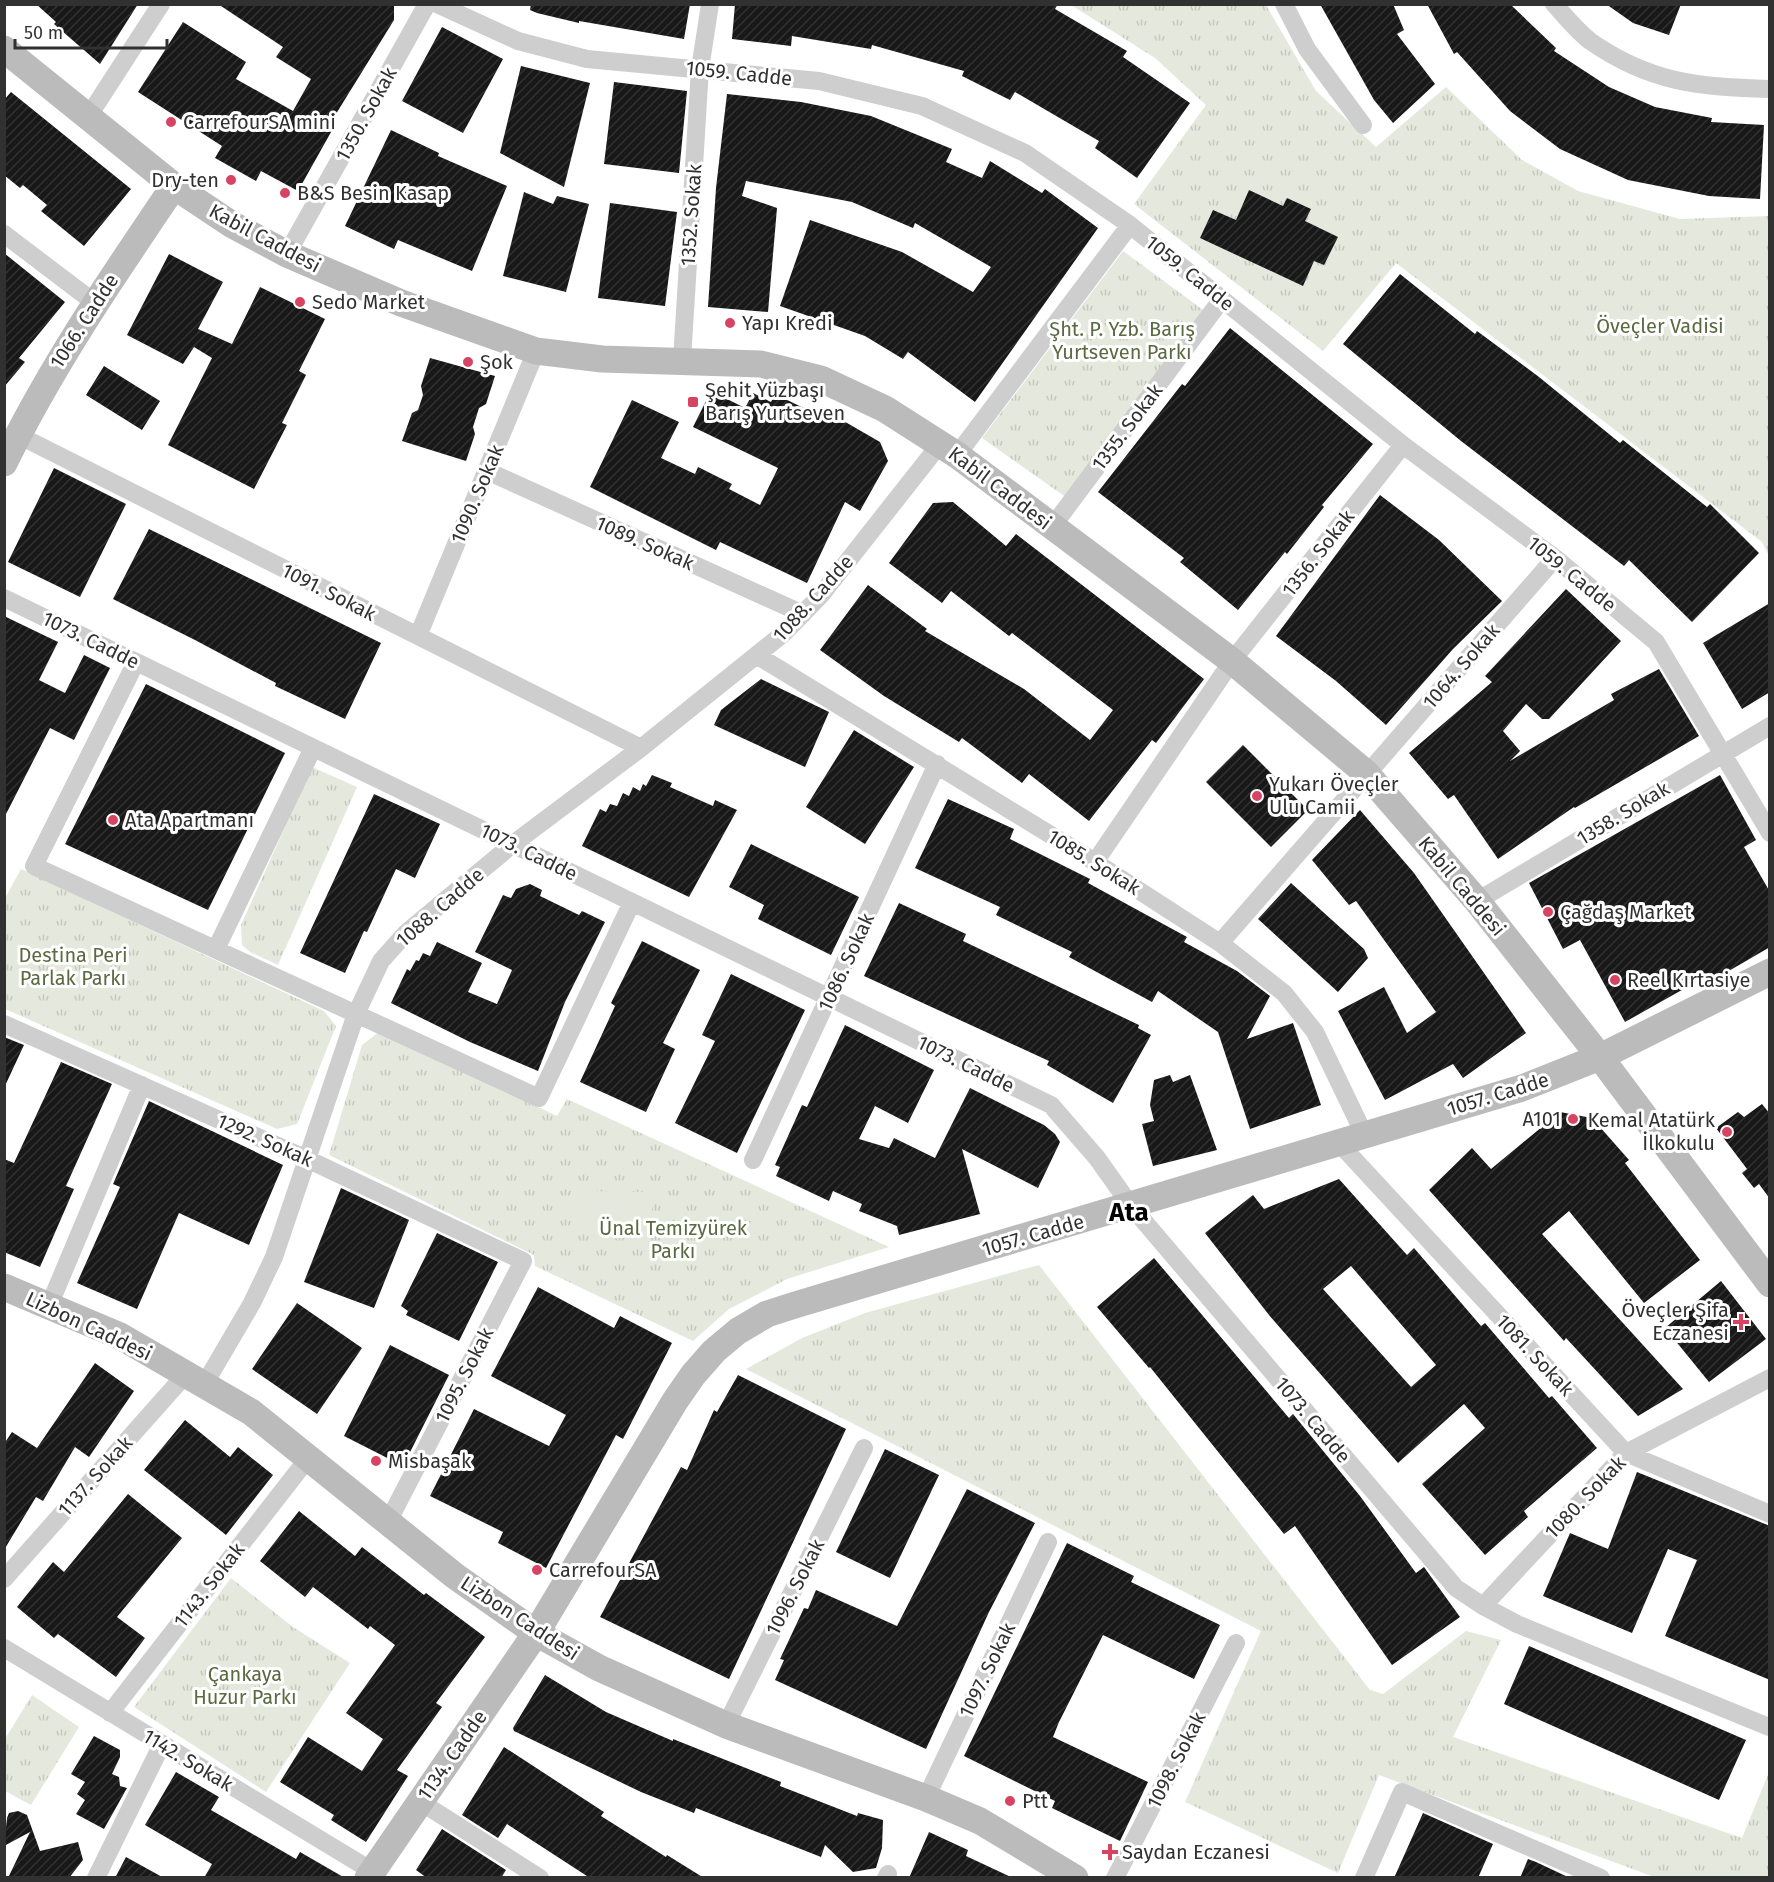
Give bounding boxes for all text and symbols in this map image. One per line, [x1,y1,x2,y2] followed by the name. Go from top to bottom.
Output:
[15,12,166,50] scale bar
[24,22,63,44] text: 50 m
[685,55,793,91] street label: 1059. Cadde
[330,62,402,165] street label: 1350. Sokak
[183,110,336,134] place label: CarrefourSA mini
[164,115,178,129] marker: CarrefourSA mini
[675,163,707,267] street label: 1352. Sokak
[151,168,219,192] place label: Dry-ten
[224,173,238,187] marker: Dry-ten
[297,181,449,205] place label: B&S Besin Kasap
[278,186,292,200] marker: B&S Besin Kasap
[205,199,325,277] street label: Kabil Caddesi
[1141,230,1239,316] street label: 1059. Cadde
[45,269,123,373] street label: 1066. Cadde
[312,290,426,314] place label: Sedo Market
[293,295,307,309] marker: Sedo Market
[742,311,833,335] place label: Yapı Kredi
[1596,314,1724,339] park label: Öveçler Vadisi
[723,316,737,330] marker: Yapı Kredi
[1049,317,1195,364] park label: Şht. P. Yzb. Barış Yurtseven Parkı
[480,350,514,375] place label: Şok
[461,355,475,369] marker: Şok
[705,378,845,426] place label: Şehit Yüzbaşı Barış Yurtseven
[1087,378,1168,475] street label: 1355. Sokak
[686,395,700,409] marker: Şehit Yüzbaşı Barış Yurtseven
[445,440,509,547] street label: 1090. Sokak
[944,441,1056,535] street label: Kabil Caddesi
[1277,504,1360,601] street label: 1356. Sokak
[592,511,698,576] street label: 1089. Sokak
[1523,531,1621,617] street label: 1059. Cadde
[768,550,858,646] street label: 1088. Cadde
[278,558,381,626] street label: 1091. Sokak
[39,606,143,674] street label: 1073. Cadde
[1418,618,1505,713] street label: 1064. Sokak
[1269,772,1399,819] place label: Yukarı Öveçler Ulu Camii
[1572,776,1674,850] street label: 1358. Sokak
[1250,789,1264,803] marker: Yukarı Öveçler Ulu Camii
[125,808,254,832] place label: Ata Apartmanı
[106,813,120,827] marker: Ata Apartmanı
[477,818,581,886] street label: 1073. Cadde
[1043,824,1145,900] street label: 1085. Sokak
[1413,831,1511,941] street label: Kabil Caddesi
[391,862,489,952] street label: 1088. Cadde
[1560,900,1692,925] place label: Çağdaş Market
[1541,905,1555,919] marker: Çağdaş Market
[813,909,879,1015] street label: 1086. Sokak
[18,943,128,990] park label: Destina Peri Parlak Parkı
[1627,968,1750,992] place label: Reel Kırtasiye
[1608,973,1622,987] marker: Reel Kırtasiye
[914,1030,1018,1098] street label: 1073. Cadde
[1444,1067,1552,1121] street label: 1057. Cadde
[1523,1107,1561,1131] place label: A101
[213,1108,317,1172] street label: 1292. Sokak
[1587,1108,1716,1155] place label: Kemal Atatürk İlkokulu
[1566,1112,1580,1126] marker: A101
[1720,1125,1734,1139] marker: Kemal Atatürk İlkokulu
[1108,1197,1149,1228] district label: Ata
[979,1209,1087,1261] street label: 1057. Cadde
[599,1216,748,1263] park label: Ünal Temizyürek Parkı
[22,1286,156,1366] street label: Lizbon Caddesi
[1622,1298,1729,1345] place label: Öveçler Şifa Eczanesi
[1491,1309,1579,1401] street label: 1081. Sokak
[1734,1315,1748,1329] marker: Öveçler Şifa Eczanesi
[430,1323,499,1427] street label: 1095. Sokak
[1270,1372,1356,1468] street label: 1073. Cadde
[53,1430,138,1521] street label: 1137. Sokak
[388,1449,472,1474] place label: Misbaşak
[1540,1450,1631,1543] street label: 1080. Sokak
[369,1454,383,1468] marker: Misbaşak
[761,1534,830,1639] street label: 1096. Sokak
[168,1537,250,1632] street label: 1143. Sokak
[549,1558,657,1582] place label: CarrefourSA
[530,1563,544,1577] marker: CarrefourSA
[456,1571,584,1665] street label: Lizbon Caddesi
[954,1618,1021,1721] street label: 1097. Sokak
[193,1662,297,1709] park label: Çankaya Huzur Parkı
[412,1705,492,1805] street label: 1134. Cadde
[1141,1707,1211,1812] street label: 1098. Sokak
[139,1724,238,1797] street label: 1142. Sokak
[1022,1789,1049,1813] place label: Ptt
[1003,1794,1017,1808] marker: Ptt
[1122,1840,1270,1864] place label: Saydan Eczanesi
[1103,1845,1117,1859] marker: Saydan Eczanesi

